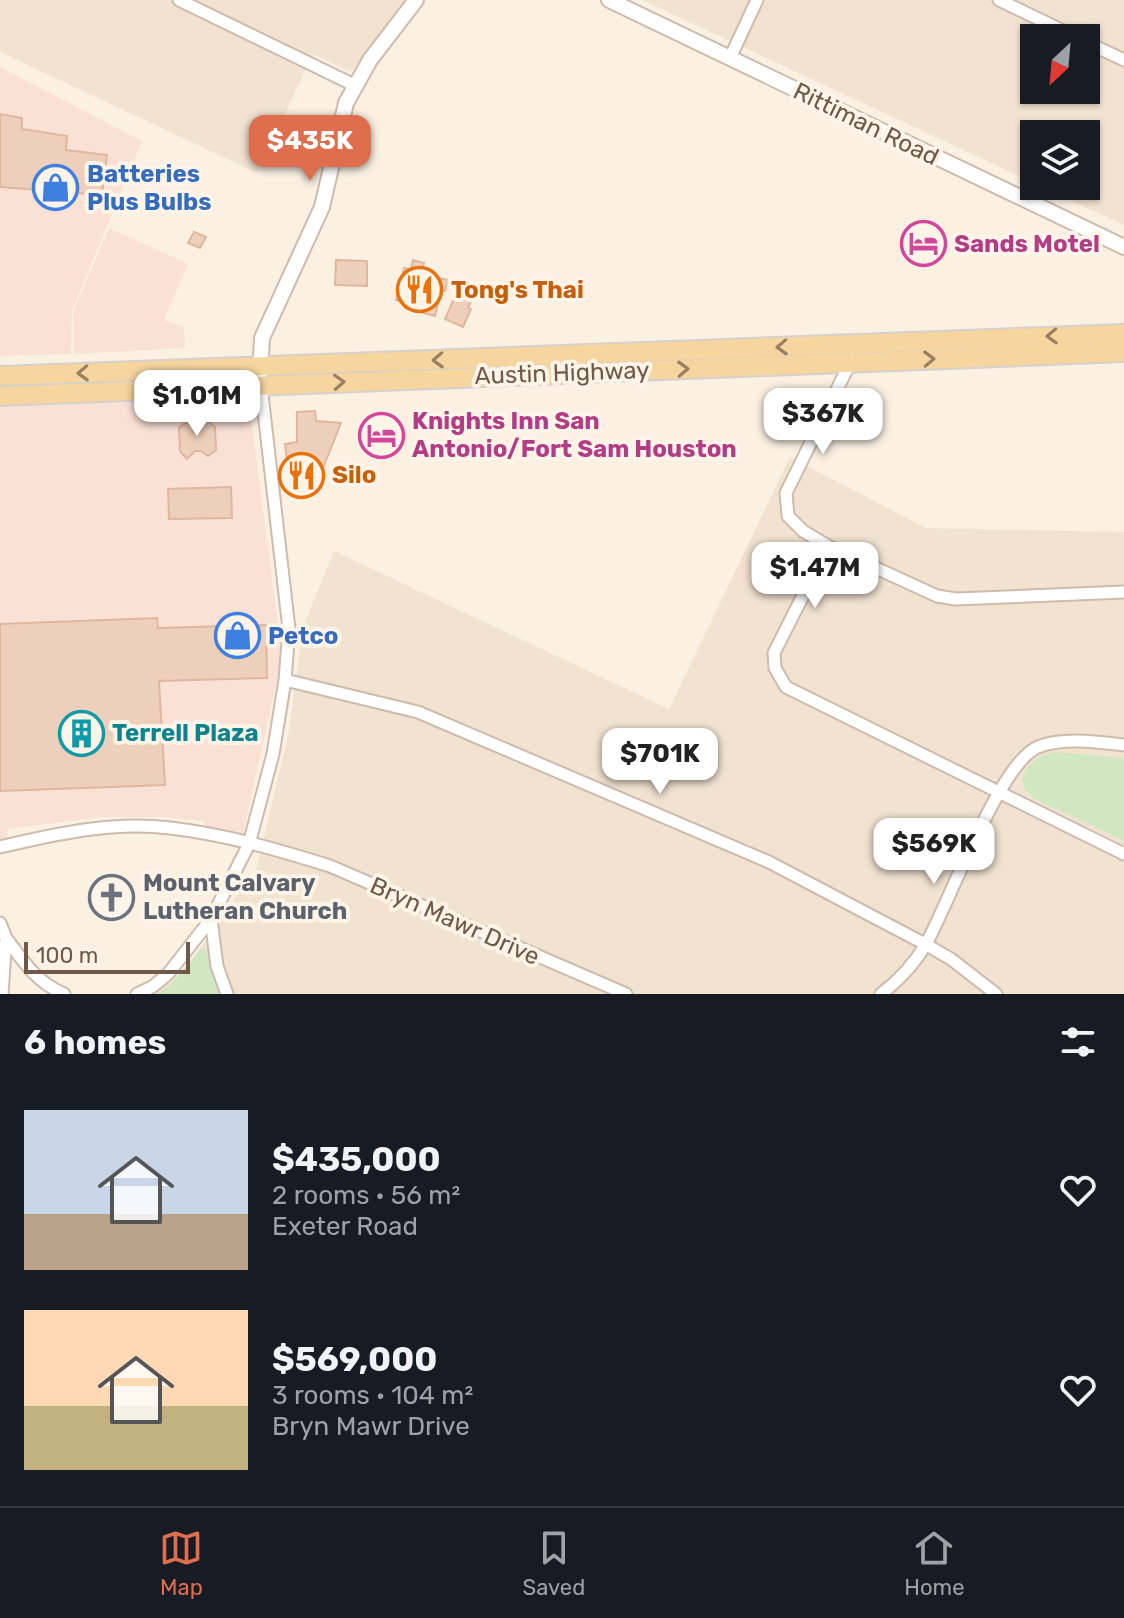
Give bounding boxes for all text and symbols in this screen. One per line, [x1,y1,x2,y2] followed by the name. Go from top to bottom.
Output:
[1020,24,1100,104] north arrow
[1020,24,1100,200] map controls
[789,77,943,171] street label: Rittiman Road
[254,115,366,183] pin: $435K
[1020,120,1100,200] button: layers
[267,125,353,156] text: $435K
[87,160,211,216] place label: Batteries Plus Bulbs
[32,164,80,212] shop icon: Batteries Plus Bulbs
[899,220,947,268] hotel icon: Sands Motel
[954,230,1100,258] place label: Sands Motel
[396,266,444,314] restaurant icon: Tong's Thai
[451,276,584,304] place label: Tong's Thai
[1045,327,1058,344] one-way arrow
[775,338,788,355] one-way arrow
[923,350,936,367] one-way arrow
[431,351,444,368] one-way arrow
[474,356,650,390] street label: Austin Highway
[677,360,690,377] one-way arrow
[76,365,89,382] one-way arrow
[132,370,262,438] pin: $1.01M
[333,374,346,391] one-way arrow
[152,380,242,411] text: $1.01M
[767,388,879,456] pin: $367K
[782,398,864,429] text: $367K
[412,407,737,463] place label: Knights Inn San Antonio/Fort Sam Houston
[357,411,405,459] hotel icon: Knights Inn San Antonio/Fort Sam Houston
[277,451,325,499] restaurant icon: Silo
[332,461,376,489] place label: Silo
[750,542,880,610] pin: $1.47M
[769,552,861,583] text: $1.47M
[213,612,261,660] shop icon: Petco
[268,622,338,650] place label: Petco
[57,709,105,757] building icon: Terrell Plaza
[112,719,259,747] place label: Terrell Plaza
[604,728,716,796] pin: $701K
[620,738,700,769] text: $701K
[878,818,990,886] pin: $569K
[892,828,977,859] text: $569K
[143,869,347,925] place label: Mount Calvary Lutheran Church
[366,871,544,971] street label: Bryn Mawr Drive
[88,873,136,921] church icon: Mount Calvary Lutheran Church
[24,938,190,974] scale bar
[36,942,98,969] text: 100 m
[1056,1020,1100,1064] icon: filters
[24,1022,166,1063] text: 6 homes
[272,1139,441,1180] text: $435,000
[88,1142,184,1238] icon: home
[1056,1168,1100,1212] icon: heart
[272,1180,460,1211] text: 2 rooms · 56 m²
[272,1211,418,1242] text: Exeter Road
[272,1339,437,1380] text: $569,000
[88,1342,184,1438] icon: home
[1056,1368,1100,1412] icon: heart
[272,1380,473,1411] text: 3 rooms · 104 m²
[272,1411,470,1442] text: Bryn Mawr Drive
[159,1526,203,1601] tab: Map
[522,1526,585,1601] tab: Saved
[904,1526,964,1601] tab: Home

